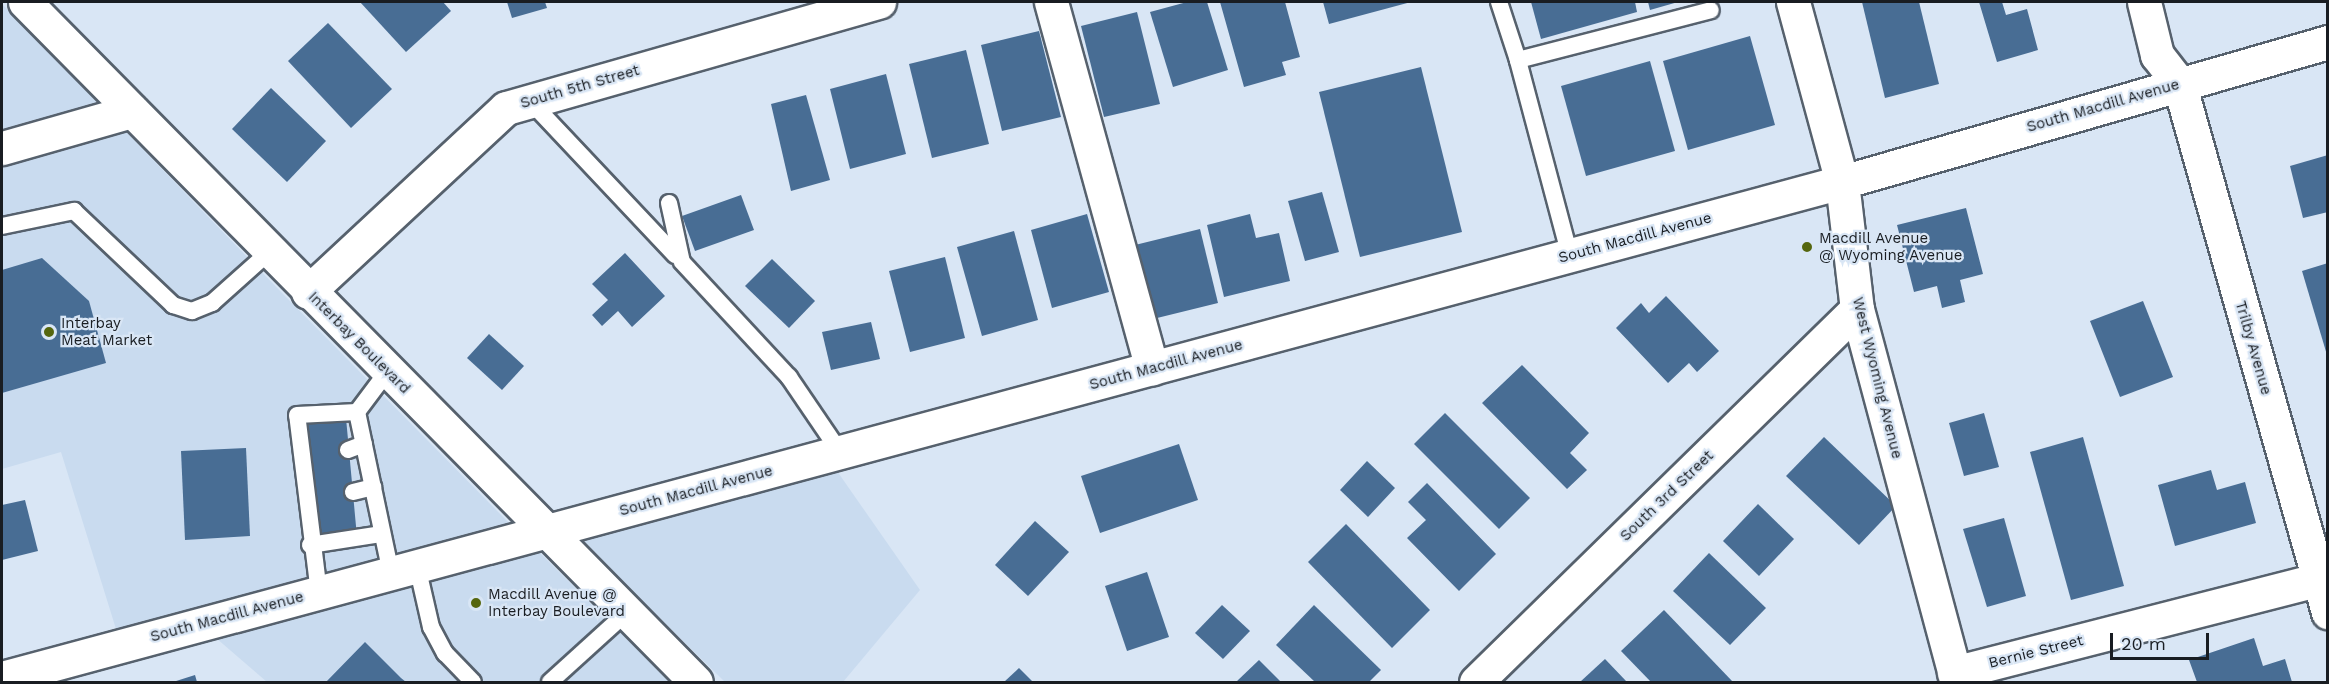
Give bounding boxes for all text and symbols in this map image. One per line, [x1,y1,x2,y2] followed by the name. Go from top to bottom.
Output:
[518,61,642,113] street label: South 5th Street
[2024,75,2182,137] street label: South Macdill Avenue
[1556,209,1714,267] street label: South Macdill Avenue
[1819,229,1963,264] place label: Macdill Avenue @ Wyoming Avenue
[1800,240,1814,254] marker: Macdill Avenue @ Wyoming Avenue
[304,288,414,398] street label: Interbay Boulevard
[1848,295,1906,461] street label: West Wyoming Avenue
[2231,299,2275,397] street label: Trilby Avenue
[61,314,152,349] place label: Interbay Meat Market
[42,325,56,339] marker: Interbay Meat Market
[1087,336,1245,394] street label: South Macdill Avenue
[1617,447,1717,545] street label: South 3rd Street
[617,462,775,520] street label: South Macdill Avenue
[488,585,625,620] place label: Macdill Avenue @ Interbay Boulevard
[148,588,306,646] street label: South Macdill Avenue
[469,596,483,610] marker: Macdill Avenue @ Interbay Boulevard
[2113,621,2212,659] scale bar
[1987,632,2085,672] street label: Bernie Street
[2121,633,2166,654] text: 20 m

